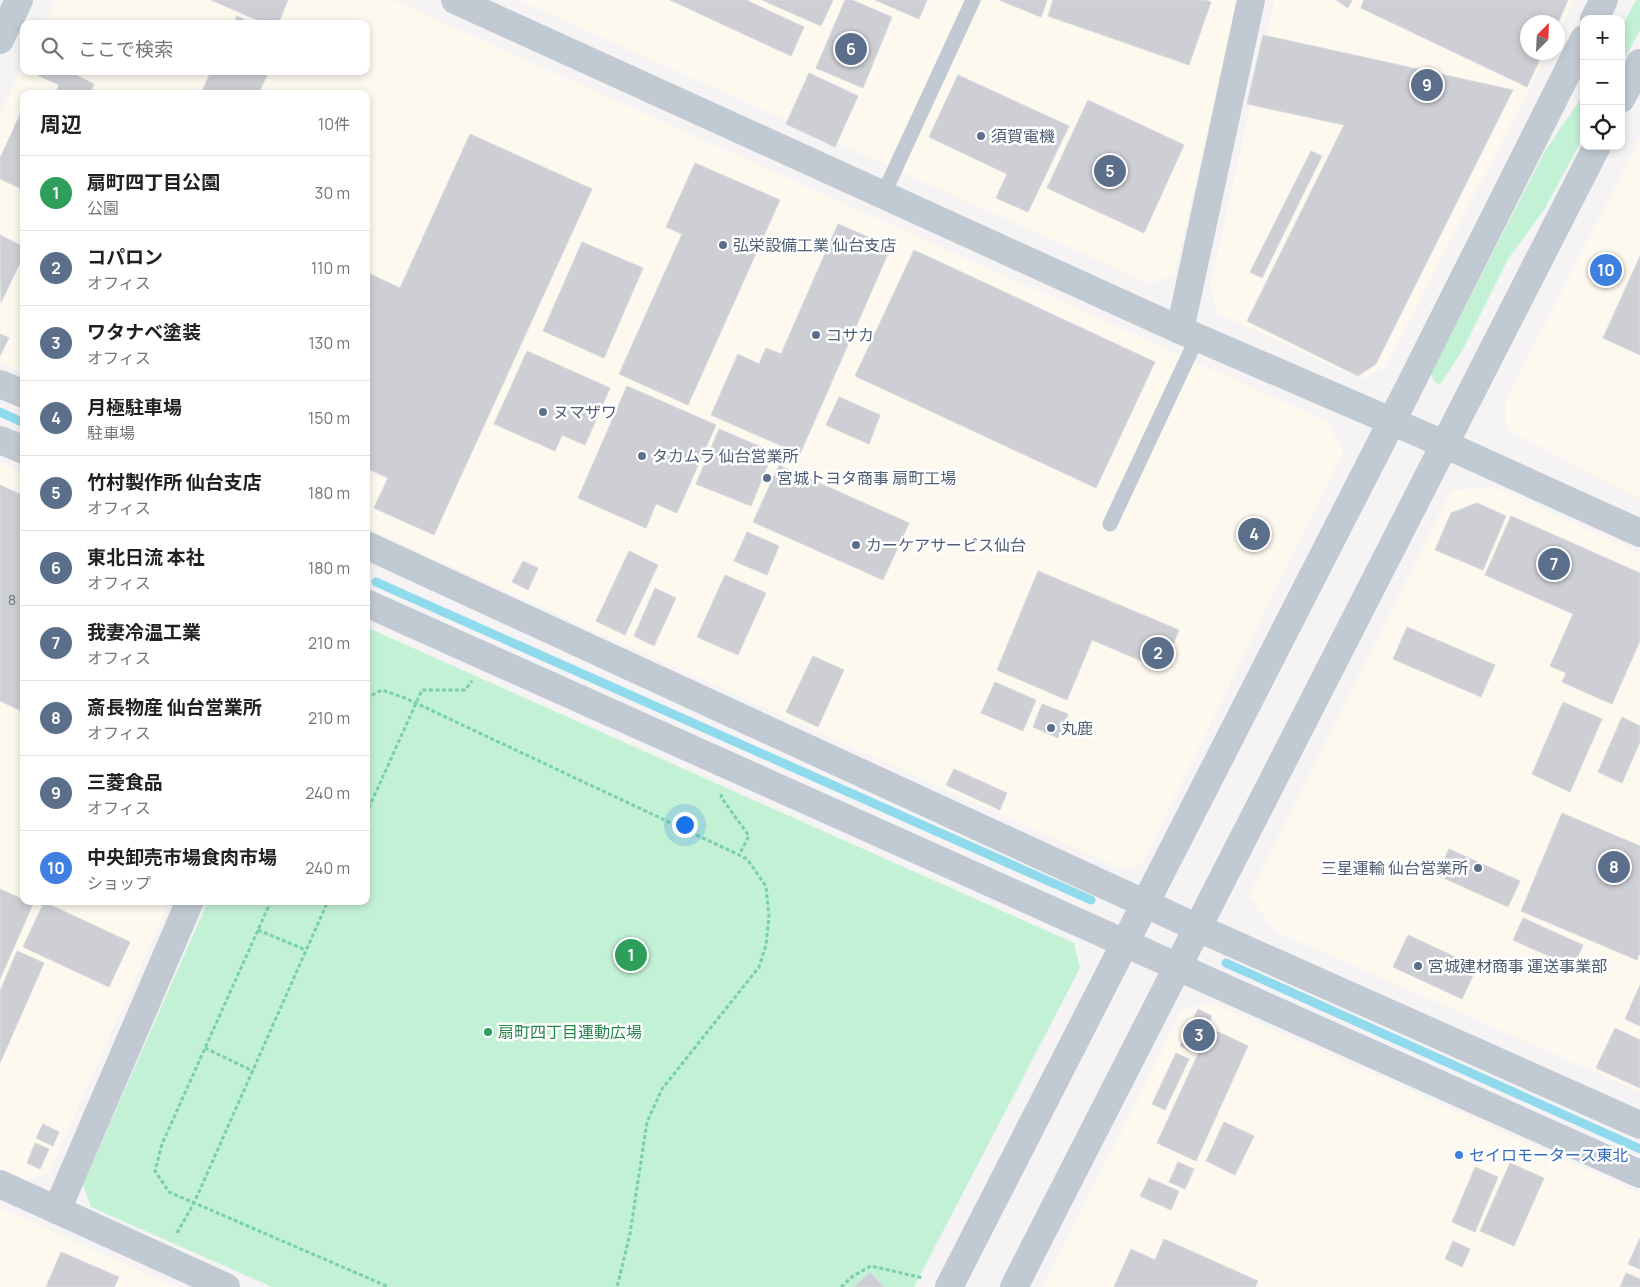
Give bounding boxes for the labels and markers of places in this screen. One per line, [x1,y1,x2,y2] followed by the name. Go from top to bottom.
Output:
[835,30,867,68] pin: 6
[1411,66,1443,104] pin: 9
[991,125,1055,147] place label: 須賀電機
[975,130,987,142] marker: 須賀電機
[1094,152,1126,190] pin: 5
[733,234,896,256] place label: 弘栄設備工業 仙台支店
[717,239,729,251] marker: 弘栄設備工業 仙台支店
[1590,251,1622,289] pin: 10
[826,324,874,346] place label: コサカ
[810,329,822,341] marker: コサカ
[553,401,617,423] place label: ヌマザワ
[537,406,549,418] marker: ヌマザワ
[652,445,798,467] place label: タカムラ 仙台営業所
[636,450,648,462] marker: タカムラ 仙台営業所
[777,467,956,489] place label: 宮城トヨタ商事 扇町工場
[761,472,773,484] marker: 宮城トヨタ商事 扇町工場
[1238,515,1270,553] pin: 4
[866,534,1026,556] place label: カーケアサービス仙台
[850,539,862,551] marker: カーケアサービス仙台
[1538,545,1570,583] pin: 7
[1142,634,1174,672] pin: 2
[1061,717,1093,739] place label: 丸鹿
[1045,722,1057,734] marker: 丸鹿
[1598,848,1630,886] pin: 8
[1321,857,1468,879] place label: 三星運輸 仙台営業所
[1472,862,1484,874] marker: 三星運輸 仙台営業所
[615,936,647,974] pin: 1
[1428,955,1607,977] place label: 宮城建材商事 運送事業部
[1412,960,1424,972] marker: 宮城建材商事 運送事業部
[1183,1016,1215,1054] pin: 3
[498,1021,642,1043] place label: 扇町四丁目運動広場
[482,1026,494,1038] marker: 扇町四丁目運動広場
[1469,1144,1628,1166] place label: セイロモータース東北
[1453,1149,1465,1161] marker: セイロモータース東北

